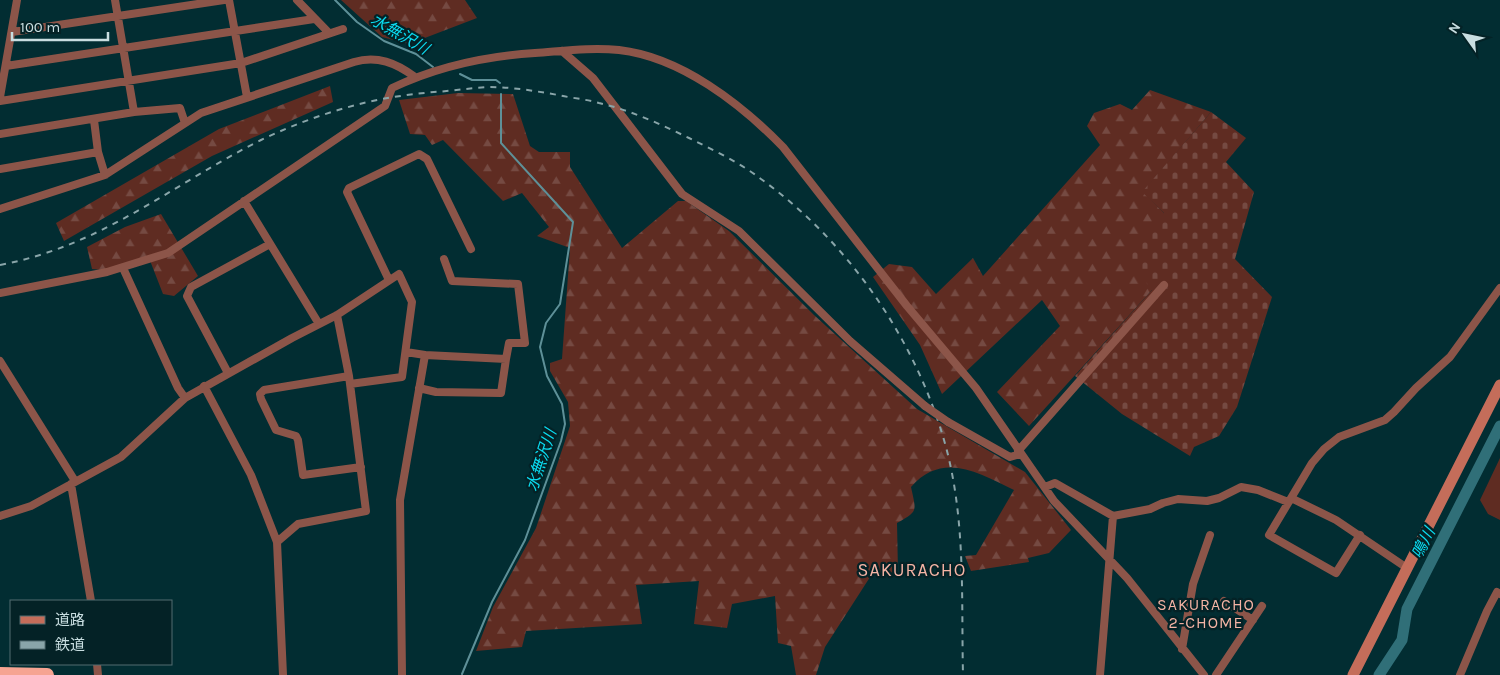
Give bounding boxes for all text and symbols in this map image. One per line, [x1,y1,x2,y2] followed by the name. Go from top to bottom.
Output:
[12,10,109,42] scale bar
[368,10,434,59] water label: 水無沢川
[1440,10,1490,60] north arrow
[20,18,60,36] text: 100 m
[1445,19,1464,37] text: N
[522,425,561,493] water label: 水無沢川
[1407,523,1440,562] water label: 鳴川
[858,559,966,581] district label: SAKURACHO
[1157,595,1255,632] district label: SAKURACHO 2-CHOME
[10,600,172,665] legend
[55,611,85,629] text: 道路
[55,636,85,654] text: 鉄道

